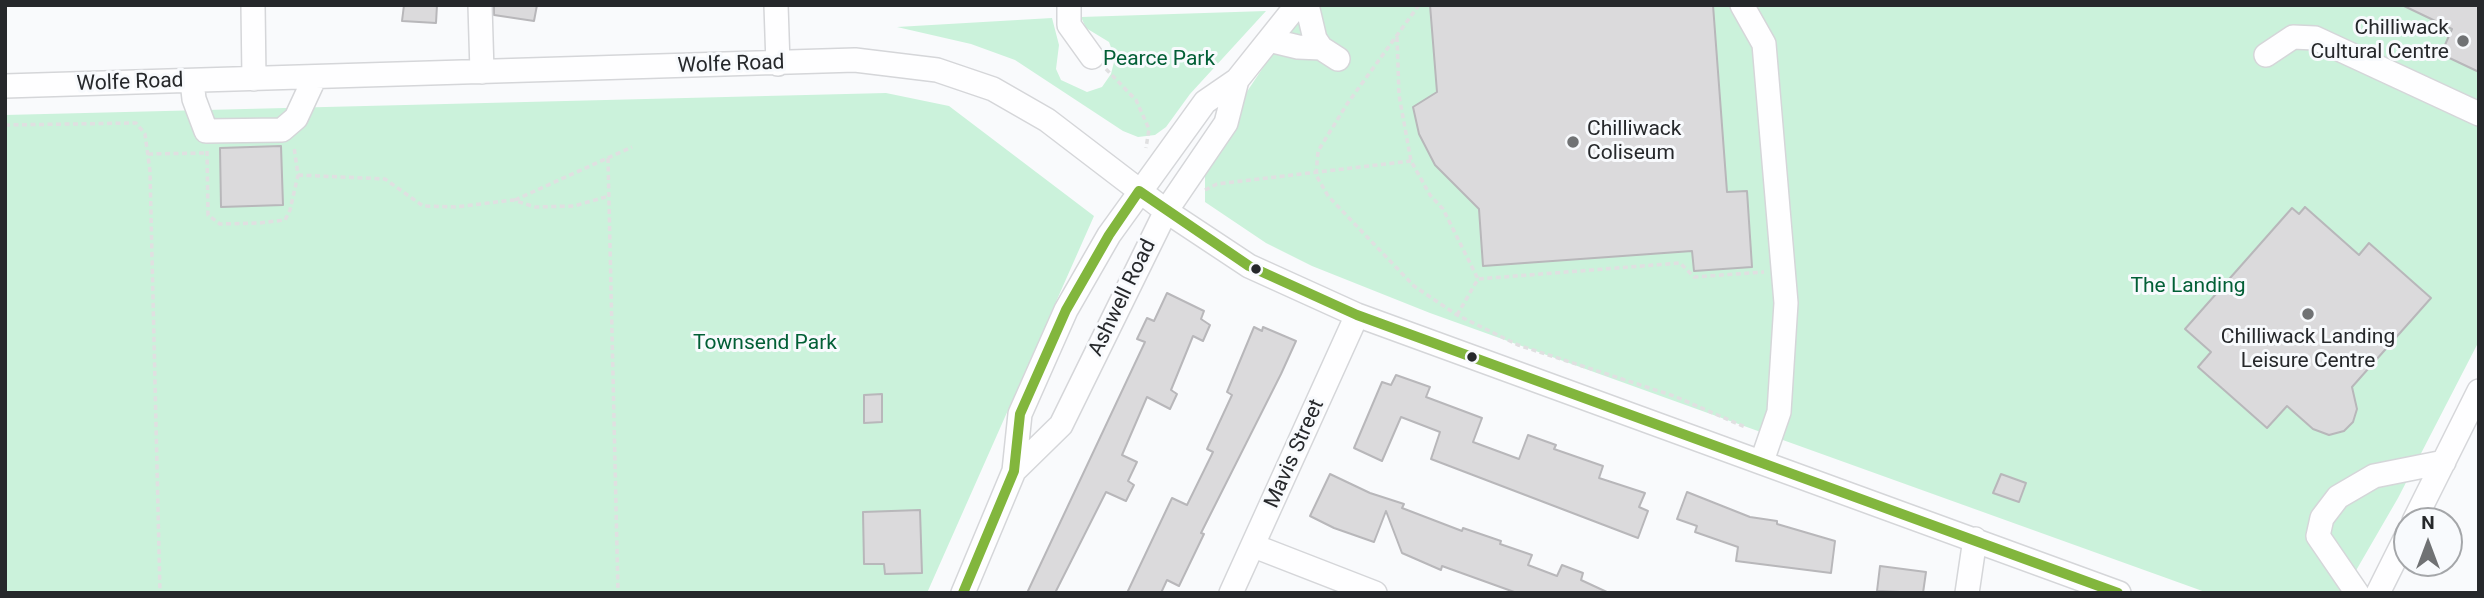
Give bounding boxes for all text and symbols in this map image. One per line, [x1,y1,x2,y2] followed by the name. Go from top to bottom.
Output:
[2310,16,2449,66] place label: Chilliwack Cultural Centre
[2455,33,2471,49] marker: Chilliwack Cultural Centre
[1103,47,1215,73] park label: Pearce Park
[677,51,785,79] street label: Wolfe Road
[76,69,184,97] street label: Wolfe Road
[1587,117,1682,167] place label: Chilliwack Coliseum
[1565,134,1581,150] marker: Chilliwack Coliseum
[1084,236,1162,360] street label: Ashwell Road
[1249,262,1263,276] unlabelled marker
[2130,274,2246,300] park label: The Landing
[2300,306,2316,322] marker: Chilliwack Landing Leisure Centre
[2221,325,2395,375] place label: Chilliwack Landing Leisure Centre
[693,331,837,357] park label: Townsend Park
[1465,350,1479,364] unlabelled marker
[1260,396,1330,512] street label: Mavis Street
[2393,507,2463,577] north arrow
[2421,511,2435,534] text: N

